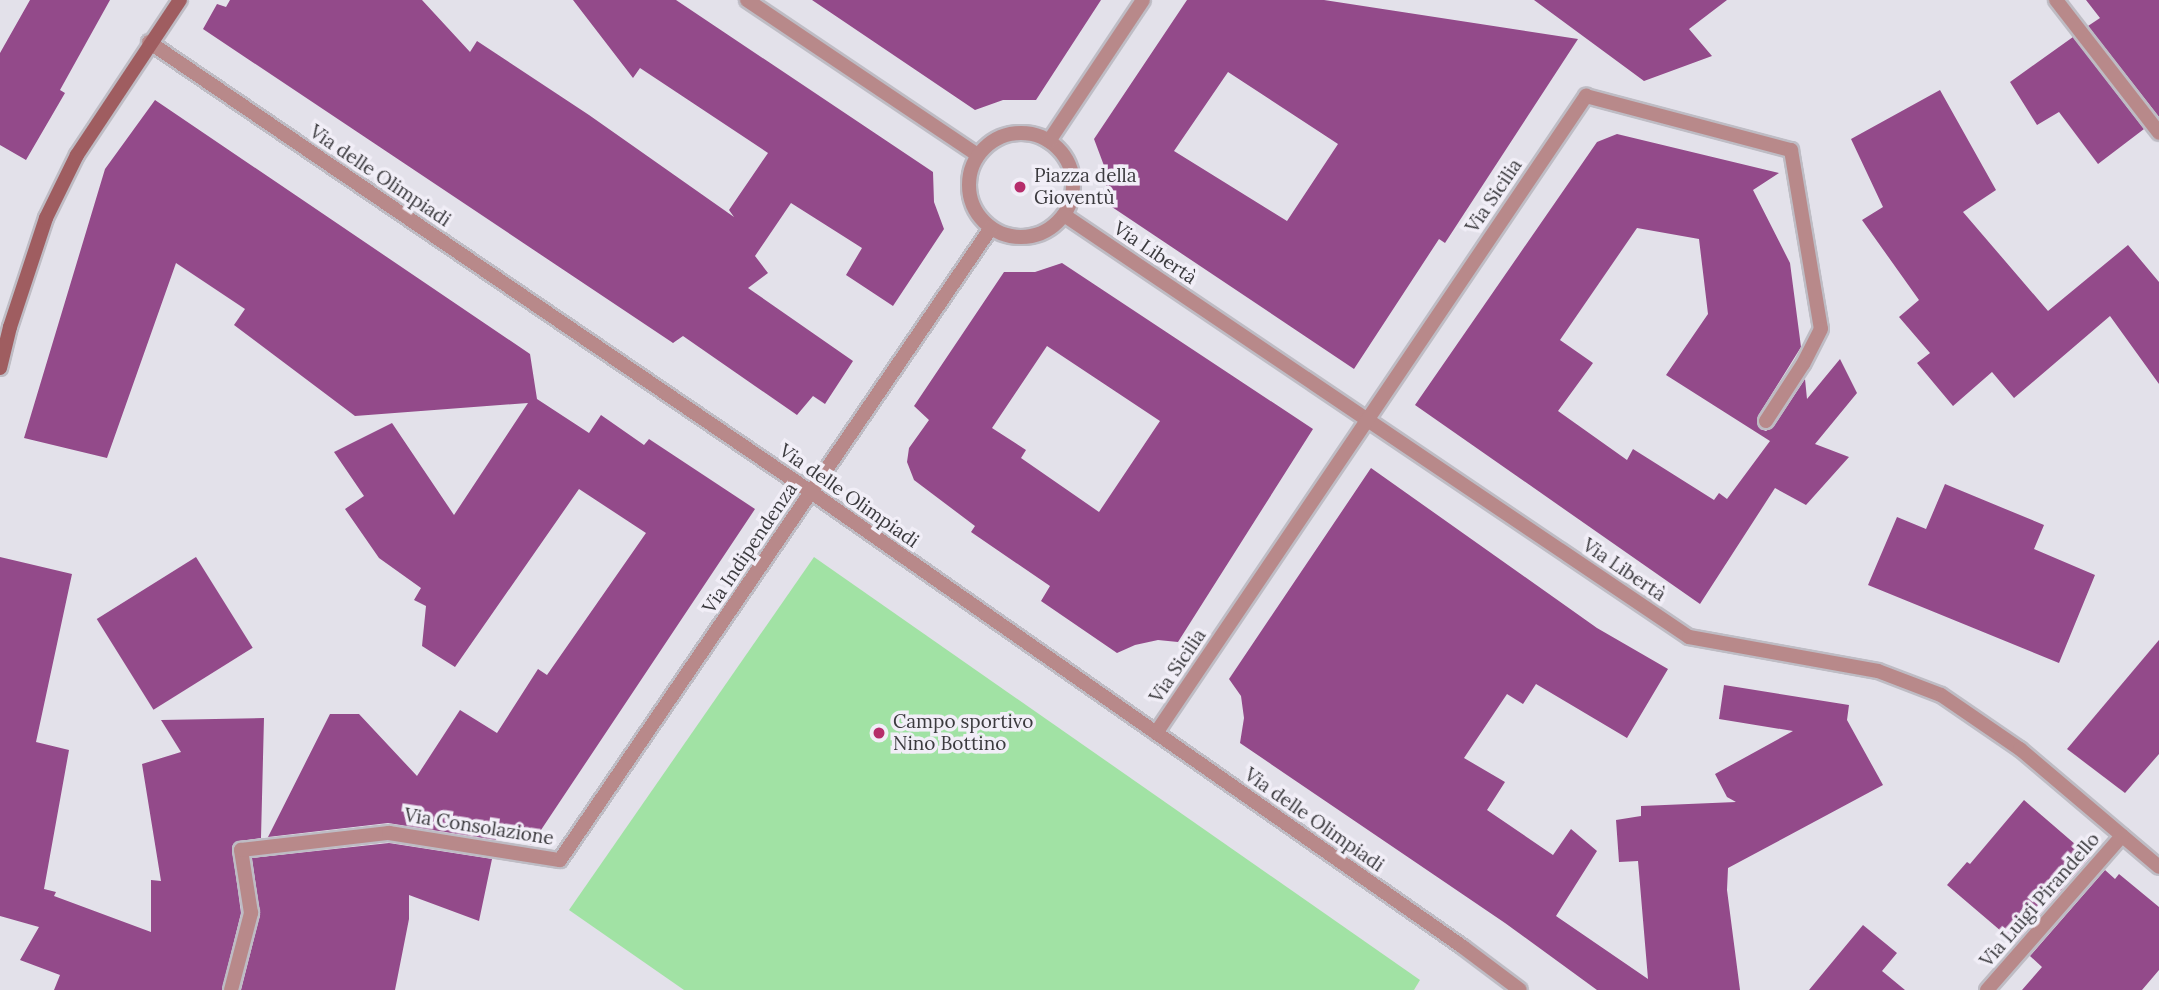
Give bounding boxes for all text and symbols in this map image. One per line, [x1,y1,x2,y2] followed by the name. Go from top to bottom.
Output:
[305,120,455,232] street label: Via delle Olimpiadi
[1461,155,1527,237] street label: Via Sicilia
[1034,165,1137,209] place label: Piazza della Gioventù
[1012,179,1028,195] marker: Piazza della Gioventù
[1109,217,1201,289] street label: Via Libertà
[775,439,923,553] street label: Via delle Olimpiadi
[698,478,802,618] street label: Via Indipendenza
[1578,534,1670,606] street label: Via Libertà
[1145,625,1211,707] street label: Via Sicilia
[893,711,1033,755] place label: Campo sportivo Nino Bottino
[871,725,887,741] marker: Campo sportivo Nino Bottino
[1240,763,1388,877] street label: Via delle Olimpiadi
[403,804,555,850] street label: Via Consolazione
[1975,828,2105,972] street label: Via Luigi Pirandello

